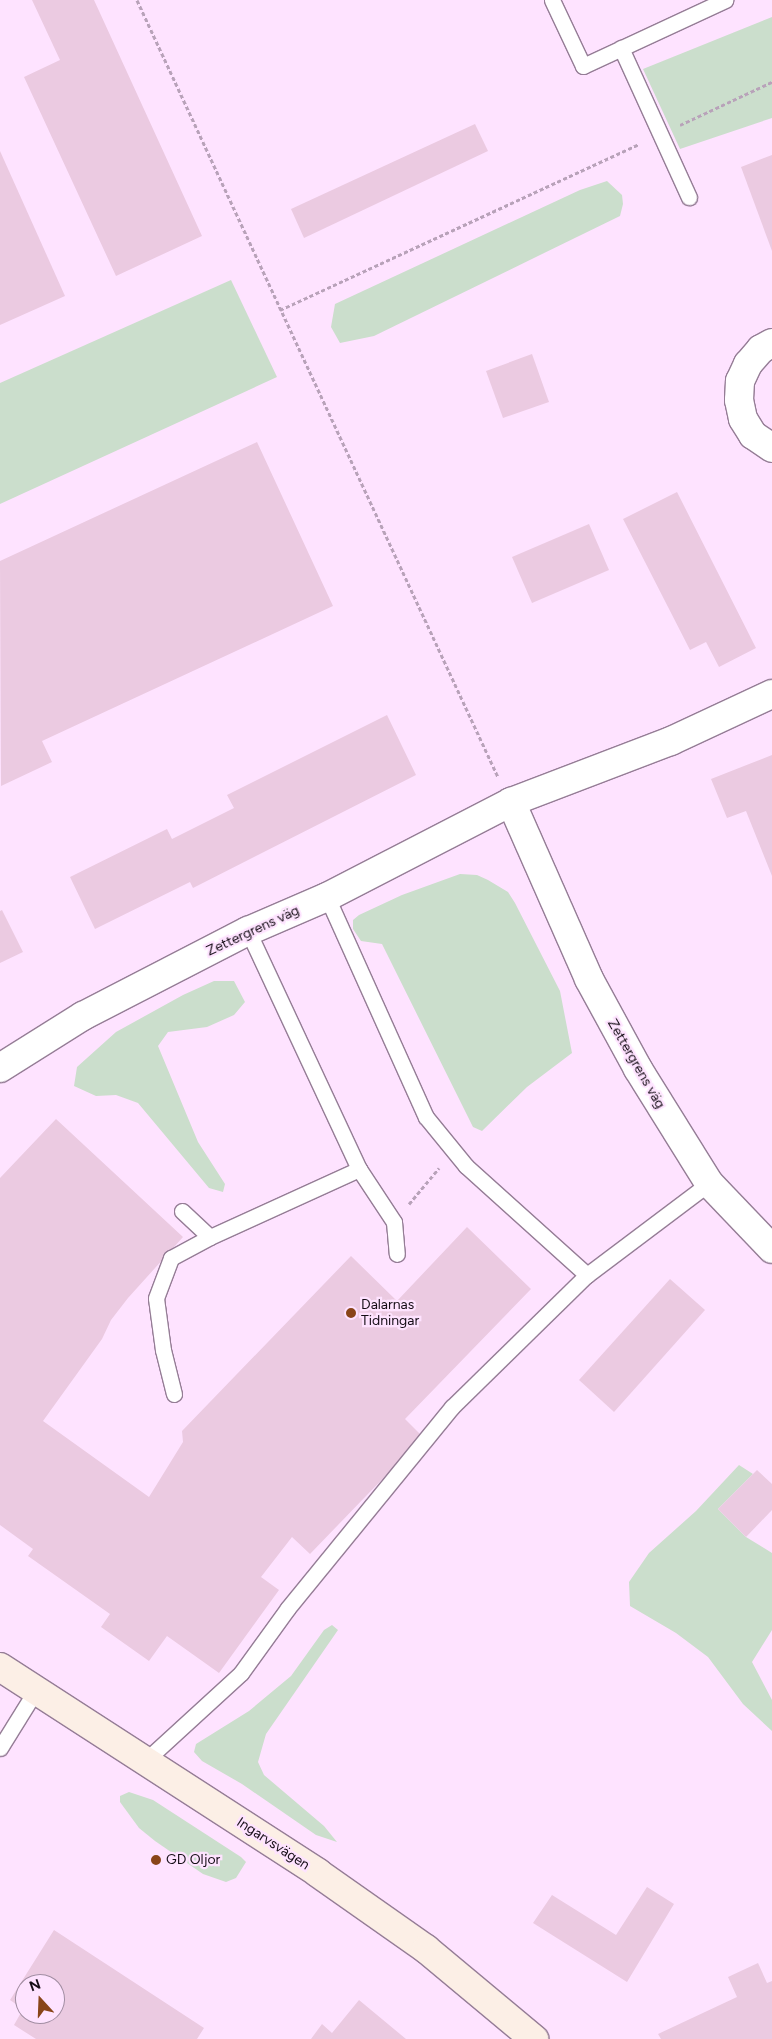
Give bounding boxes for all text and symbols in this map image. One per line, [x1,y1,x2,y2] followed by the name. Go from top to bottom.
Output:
[204,902,302,960] street label: Zettergrens väg
[604,1016,668,1112] street label: Zettergrens väg
[361,1297,419,1330] place label: Dalarnas Tidningar
[345,1307,357,1319] marker: Dalarnas Tidningar
[233,1814,313,1874] street label: Ingarvsvägen
[166,1852,220,1868] place label: GD Oljor
[150,1854,162,1866] marker: GD Oljor
[15,1974,65,2024] north arrow
[27,1976,43,1995] text: N

